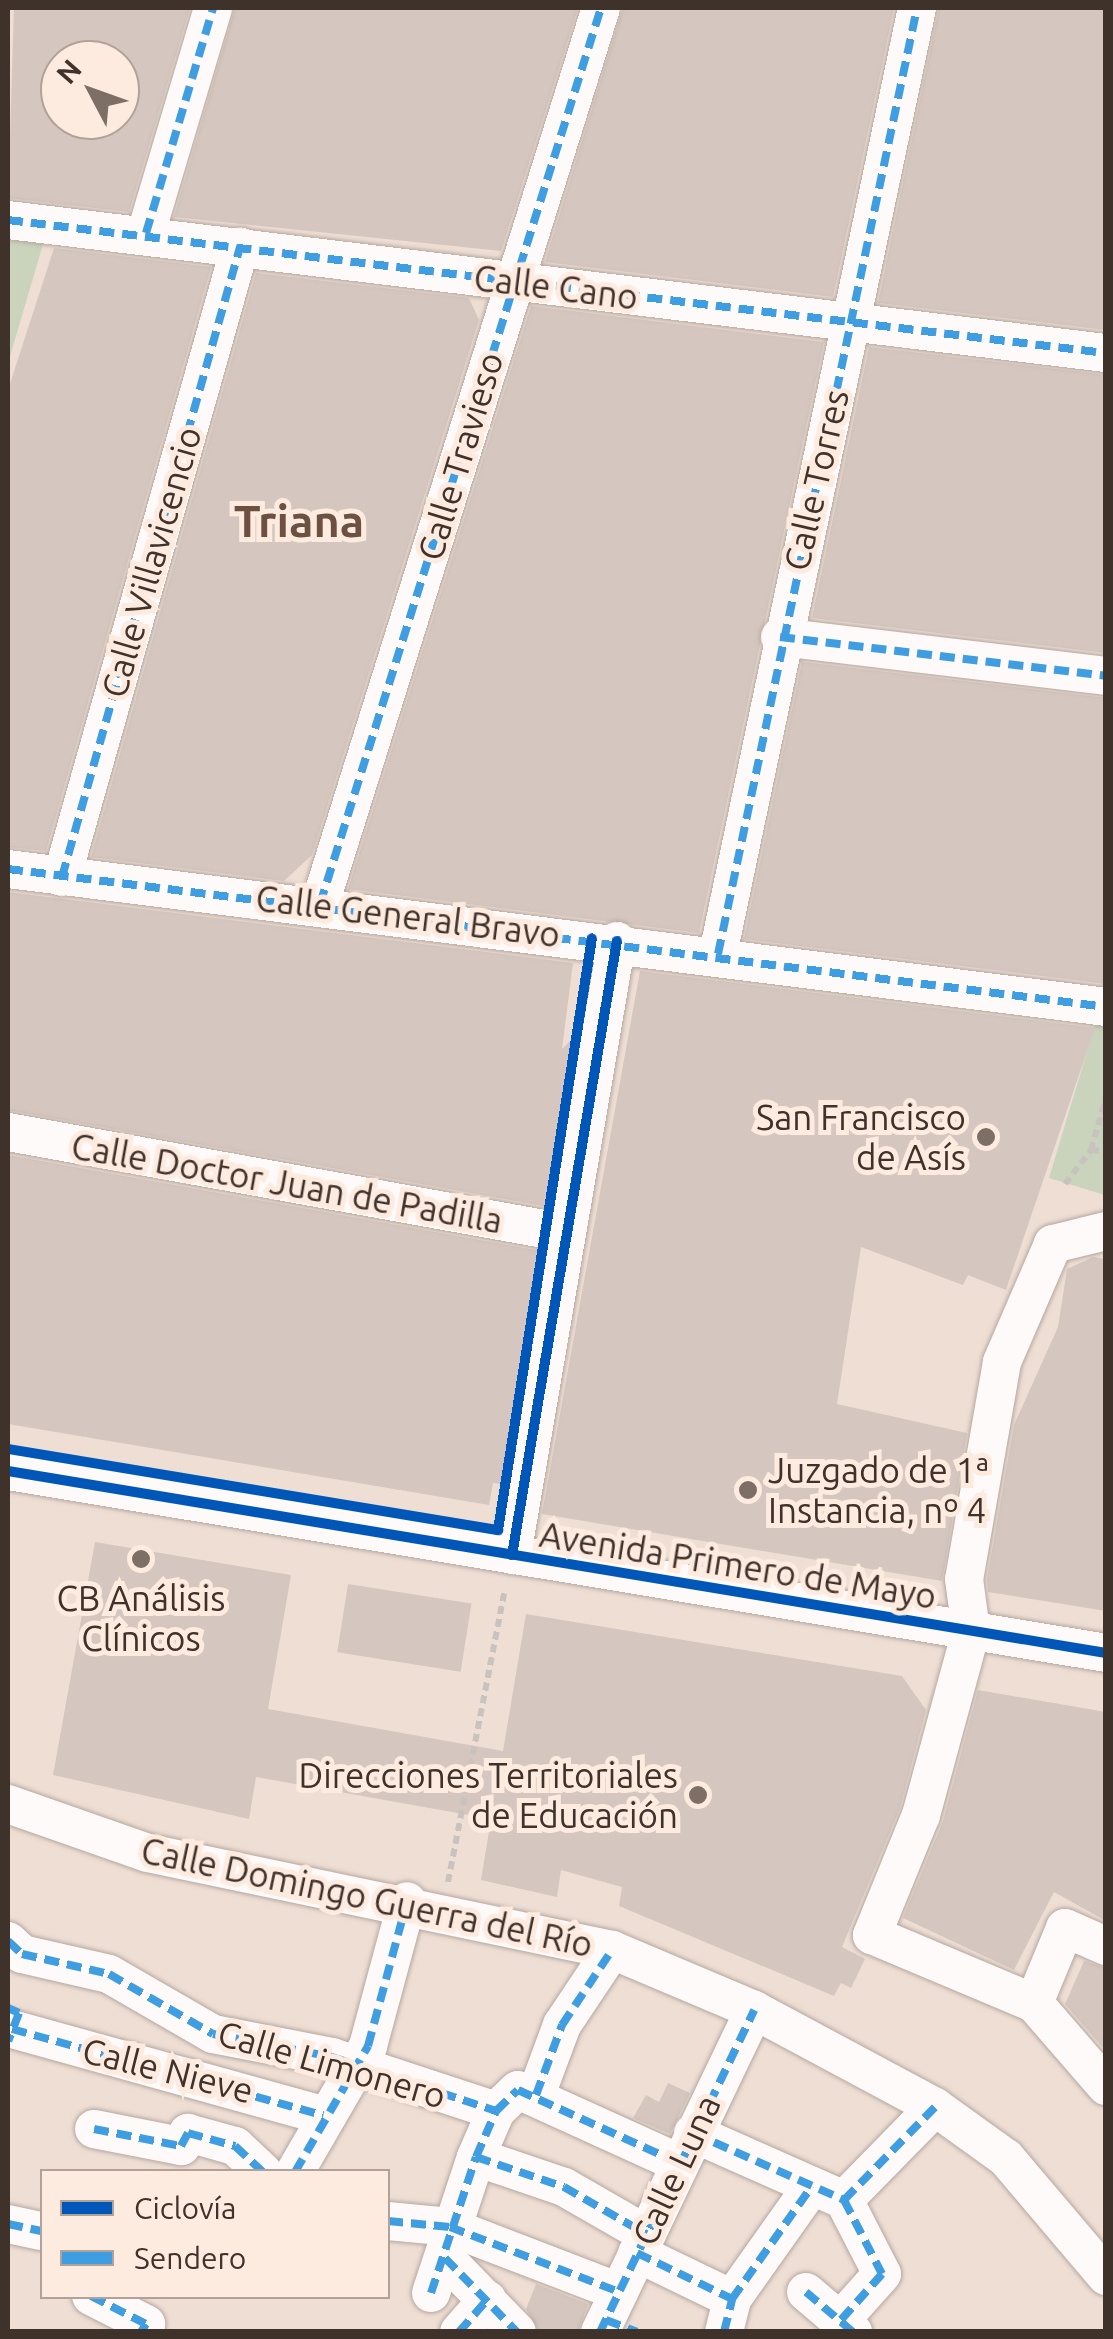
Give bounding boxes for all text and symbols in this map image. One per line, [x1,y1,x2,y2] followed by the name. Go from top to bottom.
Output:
[40,40,140,140] north arrow
[50,53,87,89] text: N
[472,256,640,318] street label: Calle Cano
[408,347,512,565] street label: Calle Travieso
[775,385,857,575] street label: Calle Torres
[92,422,210,702] street label: Calle Villavicencio
[234,494,364,548] district label: Triana
[253,876,563,956] street label: Calle General Bravo
[756,1096,966,1178] place label: San Francisco de Asís
[68,1124,506,1242] street label: Calle Doctor Juan de Padilla
[975,1126,997,1148] marker: San Francisco de Asís
[768,1449,989,1531] place label: Juzgado de 1ª Instancia, nº 4
[737,1479,759,1501] marker: Juzgado de 1ª Instancia, nº 4
[537,1513,939,1617] street label: Avenida Primero de Mayo
[128,1546,154,1572] marker: CB Análisis Clínicos
[57,1577,225,1659] place label: CB Análisis Clínicos
[299,1754,678,1836] place label: Direcciones Territoriales de Educación
[687,1784,709,1806] marker: Direcciones Territoriales de Educación
[137,1829,597,1965] street label: Calle Domingo Guerra del Río
[213,2011,451,2117] street label: Calle Limonero
[78,2029,258,2111] street label: Calle Nieve
[623,2088,729,2252] street label: Calle Luna
[40,2169,390,2299] legend
[134,2191,236,2225] text: Ciclovía
[134,2241,246,2275] text: Sendero

